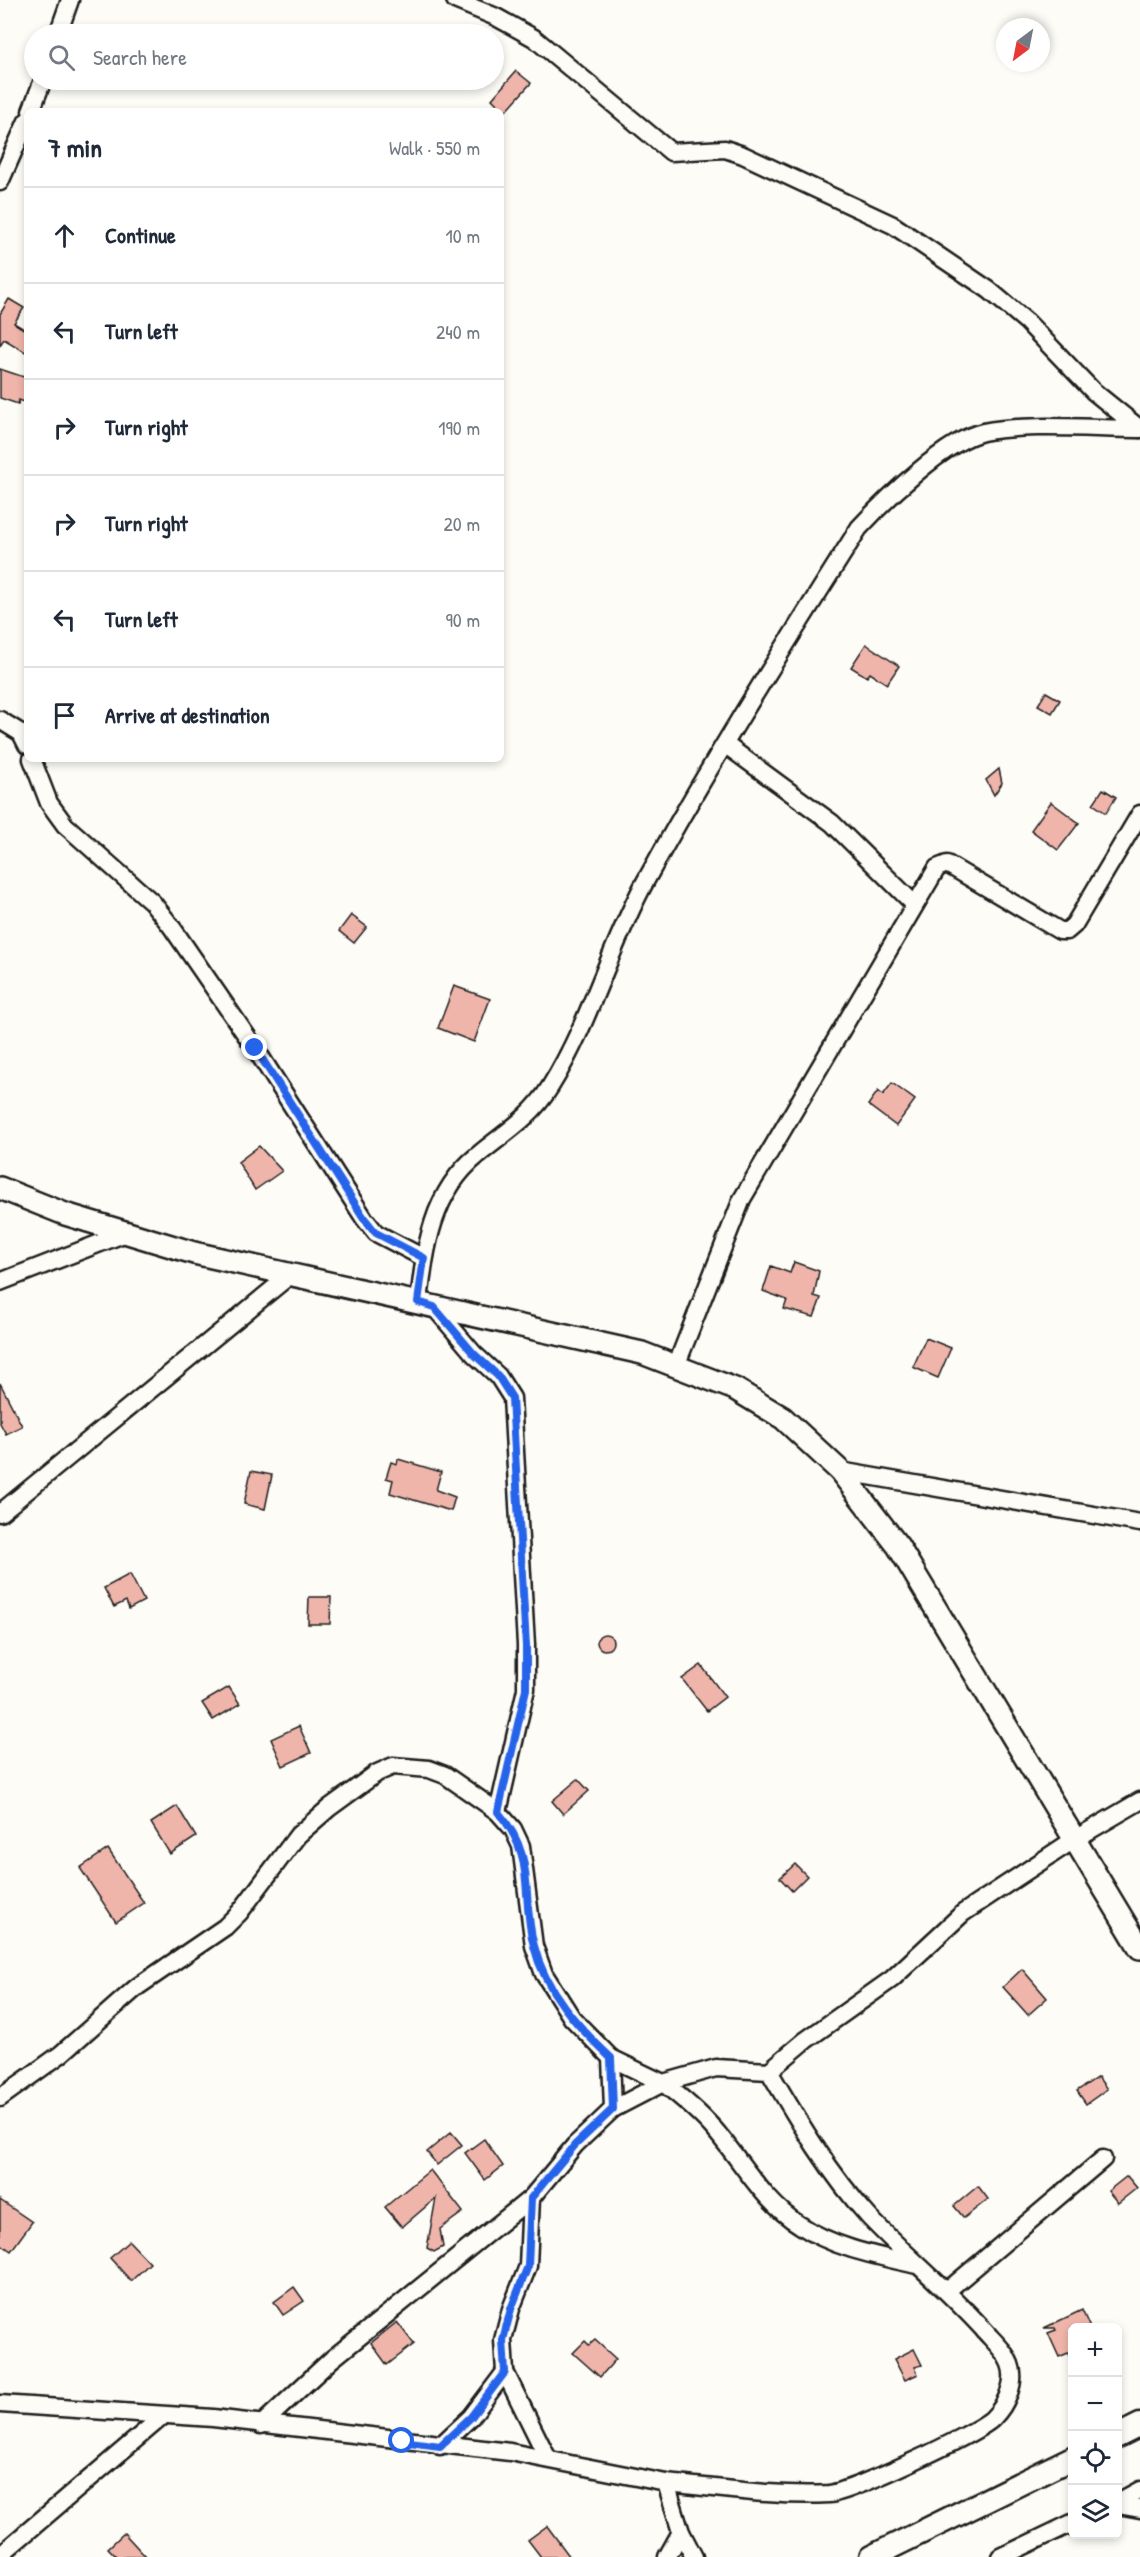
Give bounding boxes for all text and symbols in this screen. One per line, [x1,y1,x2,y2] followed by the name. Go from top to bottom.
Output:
[996,18,1050,72] north arrow
[24,24,504,90] search box
[45,41,78,74] icon: search
[93,42,187,72] text: Search here
[48,130,102,165] text: 7 min
[389,134,480,161] text: Walk · 550 m
[48,219,81,252] icon: ahead
[105,220,176,250] text: Continue
[446,222,480,249] text: 10 m
[48,315,81,348] icon: left
[105,316,178,346] text: Turn left
[436,318,480,345] text: 240 m
[48,411,81,444] icon: right
[105,412,188,442] text: Turn right
[438,414,480,441] text: 190 m
[48,507,81,540] icon: right
[105,508,188,538] text: Turn right
[443,510,480,537] text: 20 m
[48,603,81,636] icon: left
[105,604,178,634] text: Turn left
[446,606,480,633] text: 90 m
[48,699,81,732] icon: arrive
[105,700,270,730] text: Arrive at destination
[241,1034,267,1060] route end
[1068,2323,1122,2539] map controls
[1068,2323,1122,2377] button: +
[1068,2377,1122,2431] button: −
[388,2427,414,2453] route start
[1068,2431,1122,2485] button: locate
[1068,2485,1122,2539] button: layers

